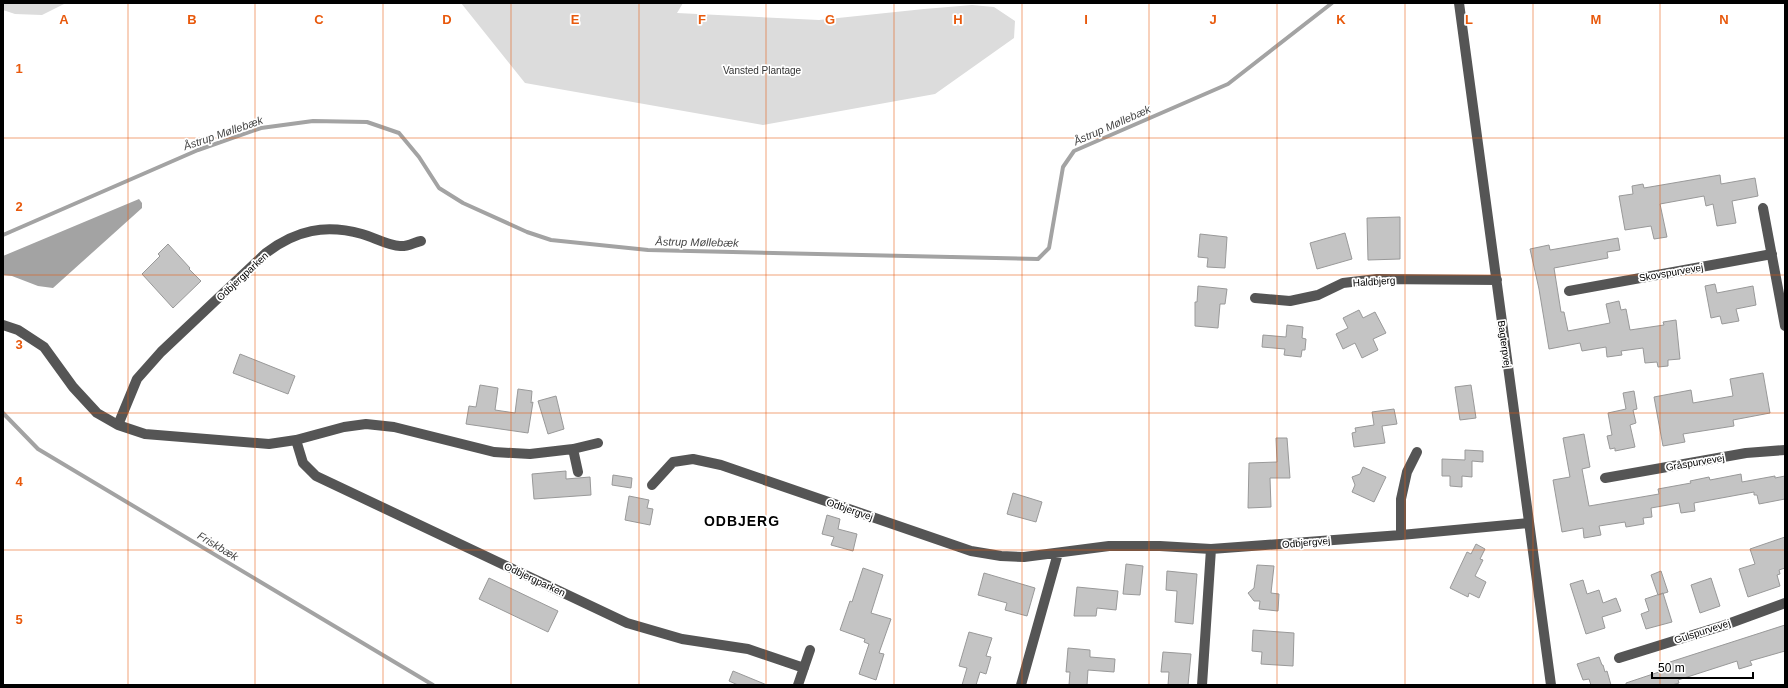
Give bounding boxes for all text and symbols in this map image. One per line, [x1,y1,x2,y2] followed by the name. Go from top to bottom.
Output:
[59,12,69,27] text: A
[187,12,197,27] text: B
[314,12,324,27] text: C
[442,12,452,27] text: D
[571,12,580,27] text: E
[698,12,706,27] text: F
[825,12,835,27] text: G
[953,12,963,27] text: H
[1084,12,1088,27] text: I
[1209,12,1217,27] text: J
[1336,12,1346,27] text: K
[1465,12,1473,27] text: L
[1591,12,1601,27] text: M
[1719,12,1729,27] text: N
[15,61,23,76] text: 1
[723,65,802,76] park label: Vansted Plantage
[1071,102,1153,148] water label: Åstrup Møllebæk
[181,114,265,153] water label: Åstrup Møllebæk
[15,199,23,214] text: 2
[654,235,739,249] water label: Åstrup Møllebæk
[214,250,270,303] street label: Odbjergparken
[1638,261,1704,284] street label: Skovspurvevej
[1352,275,1396,288] street label: Haldbjerg
[1496,320,1513,369] street label: Bagterpvej
[15,337,23,352] text: 3
[1665,452,1725,473] street label: Gråspurvevej
[15,474,23,489] text: 4
[825,496,874,523] street label: Odbjergvej
[704,513,780,529] district label: ODBJERG
[196,529,241,563] water label: Friskbæk
[1281,535,1331,550] street label: Odbjergvej
[502,560,567,598] street label: Odbjergparken
[15,612,23,627] text: 5
[1673,617,1732,646] street label: Gulspurvevej
[1652,654,1753,680] scale bar
[1658,661,1685,675] text: 50 m

